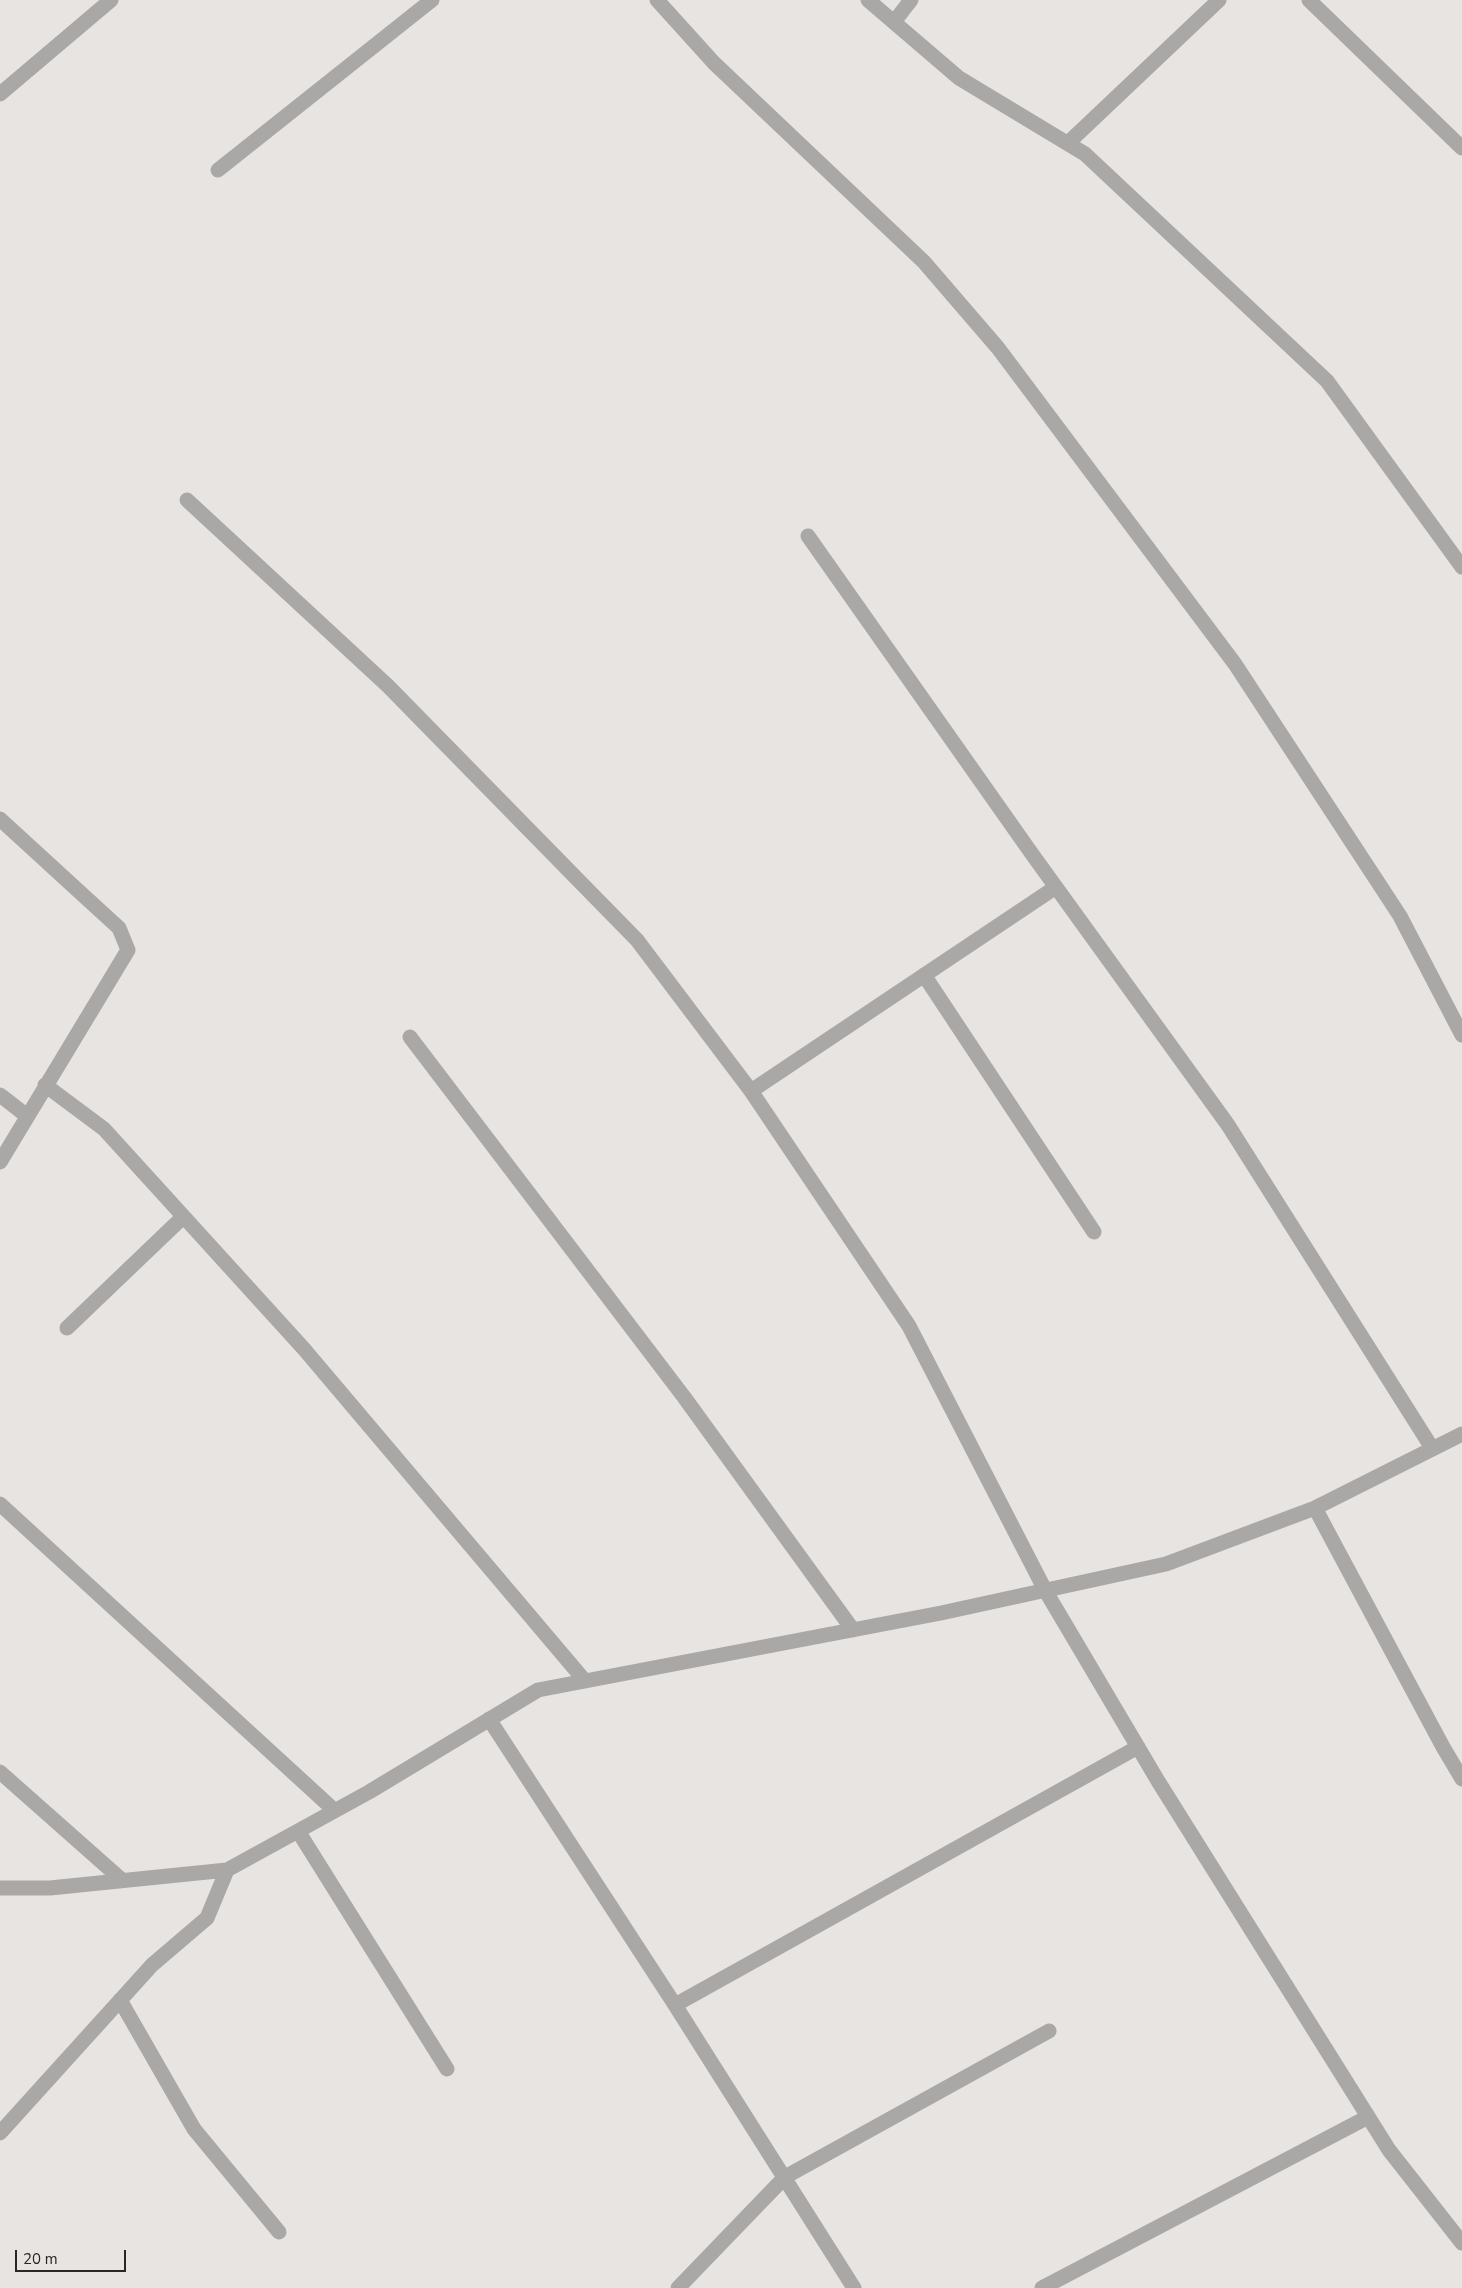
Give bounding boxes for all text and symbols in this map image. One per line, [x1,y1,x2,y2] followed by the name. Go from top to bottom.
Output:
[18,2240,129,2272] scale bar
[23,2249,58,2269] text: 20 m

